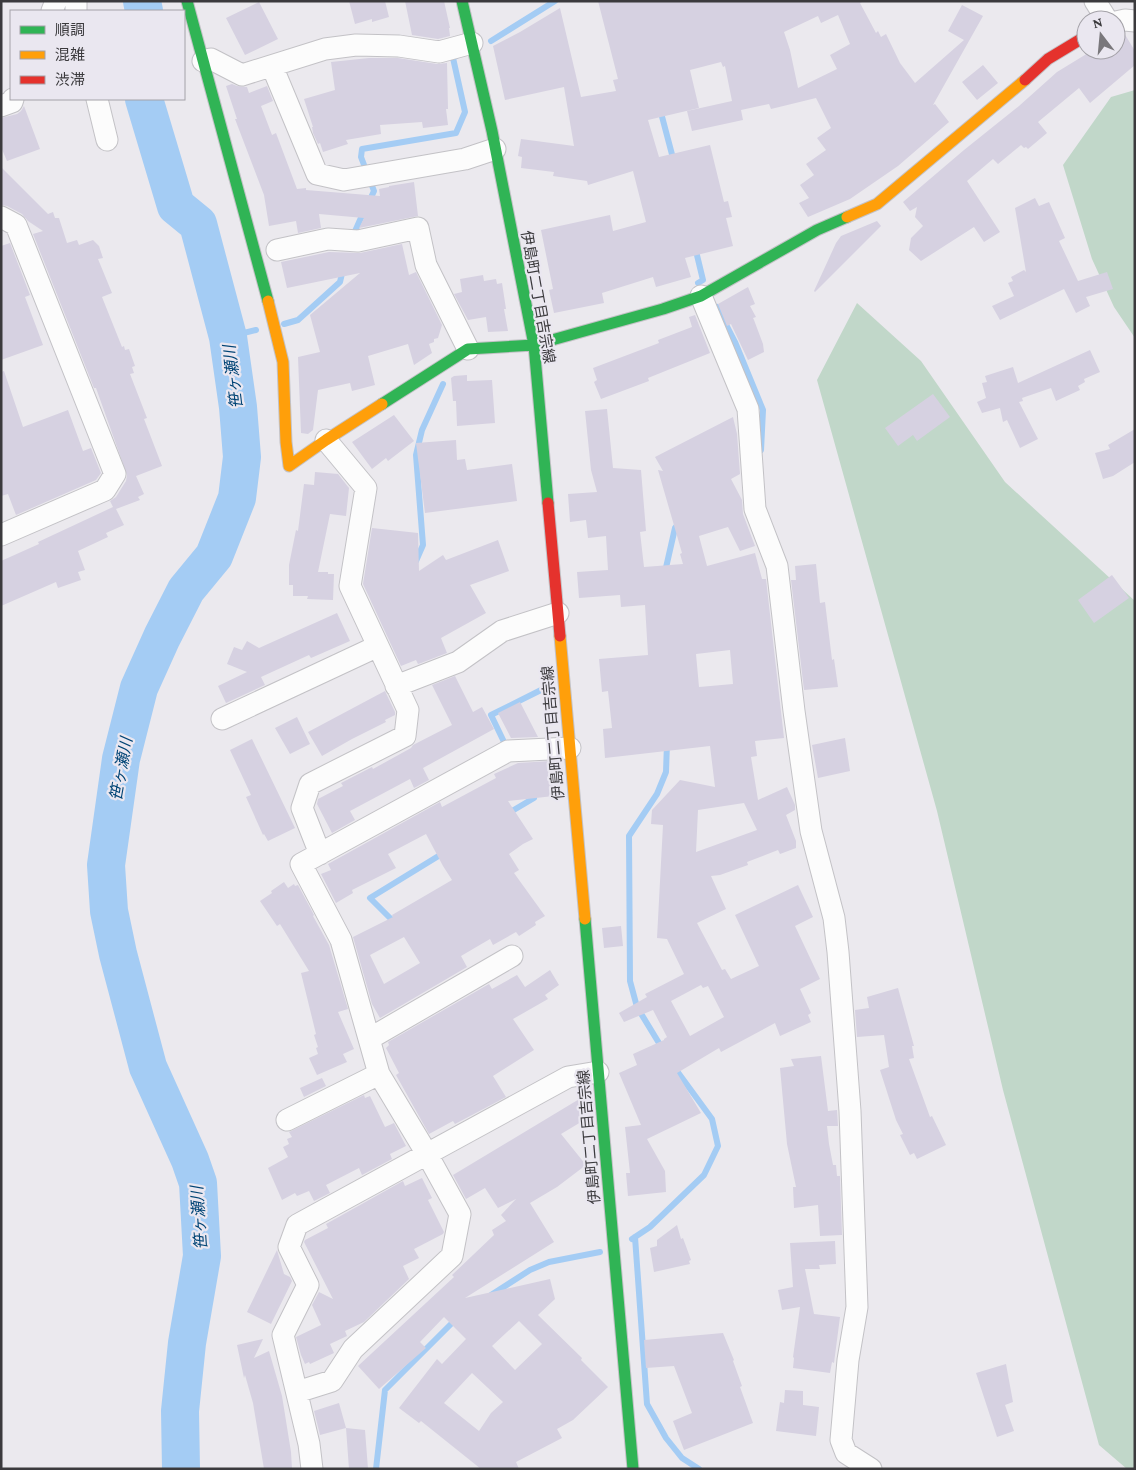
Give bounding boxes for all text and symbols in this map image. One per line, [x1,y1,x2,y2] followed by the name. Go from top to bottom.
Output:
[10,10,185,100] legend
[1076,10,1126,60] north arrow
[1091,13,1105,32] text: N
[55,22,85,38] text: 順調
[55,47,85,63] text: 混雑
[55,72,85,88] text: 渋滞
[518,229,558,365] street label: 伊島町二丁目吉宗線
[220,342,245,410] water label: 笹ヶ瀬川
[539,665,567,801] street label: 伊島町二丁目吉宗線
[107,734,135,802] water label: 笹ヶ瀬川
[575,1069,603,1205] street label: 伊島町二丁目吉宗線
[188,1183,210,1251] water label: 笹ヶ瀬川

